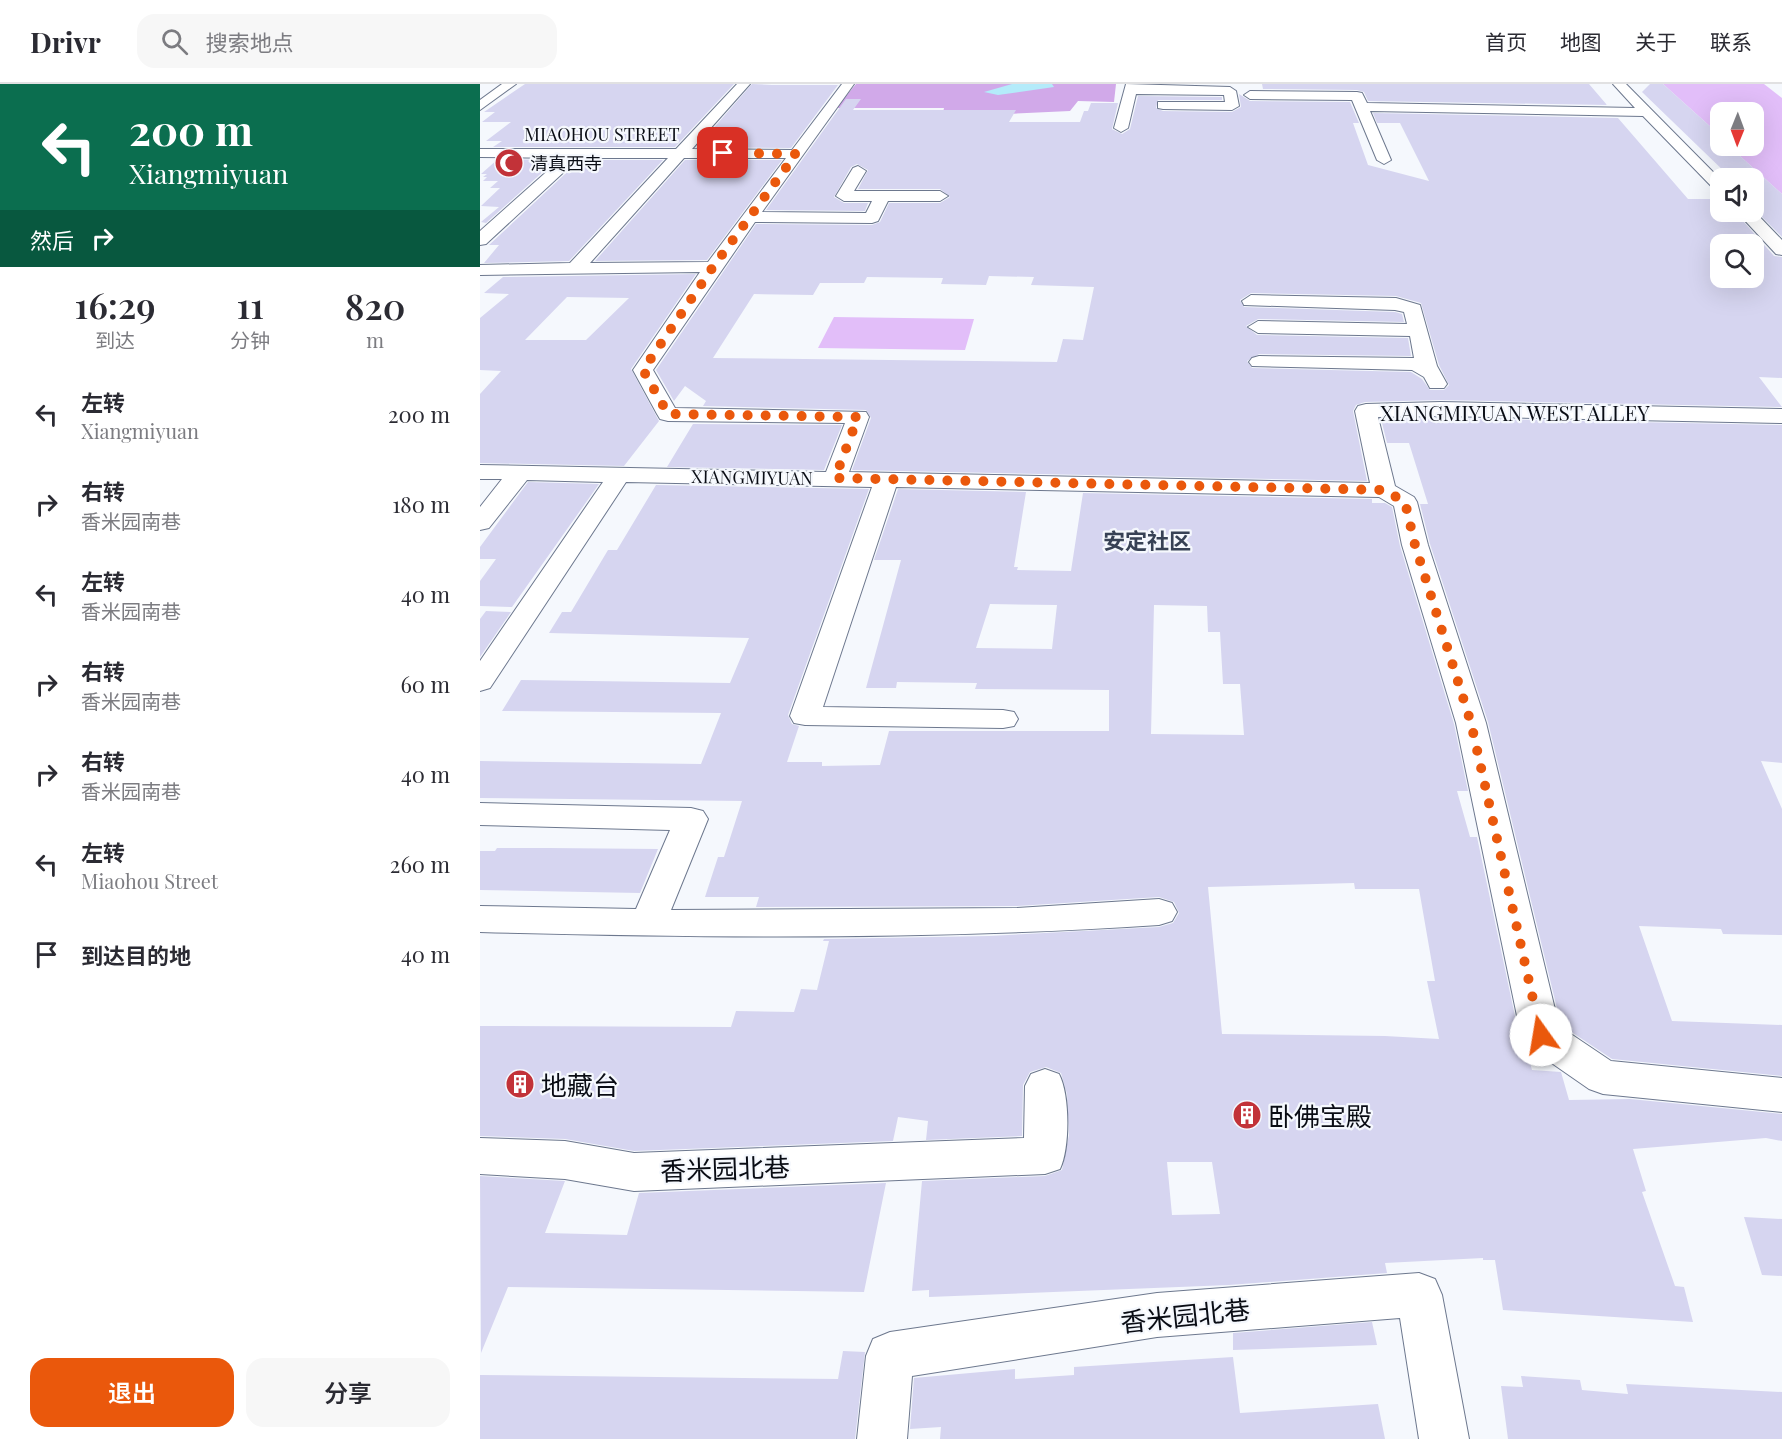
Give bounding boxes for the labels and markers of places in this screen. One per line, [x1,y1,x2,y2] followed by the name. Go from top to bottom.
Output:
[697,127,748,178] pin
[493,147,525,179] mosque icon: 清真西寺
[530,151,602,175] place label: 清真西寺
[541,1067,619,1102] place label: 地藏台
[504,1068,536,1100] building icon: 地藏台
[1268,1098,1372,1133] place label: 卧佛宝殿
[1231,1099,1263,1131] building icon: 卧佛宝殿

